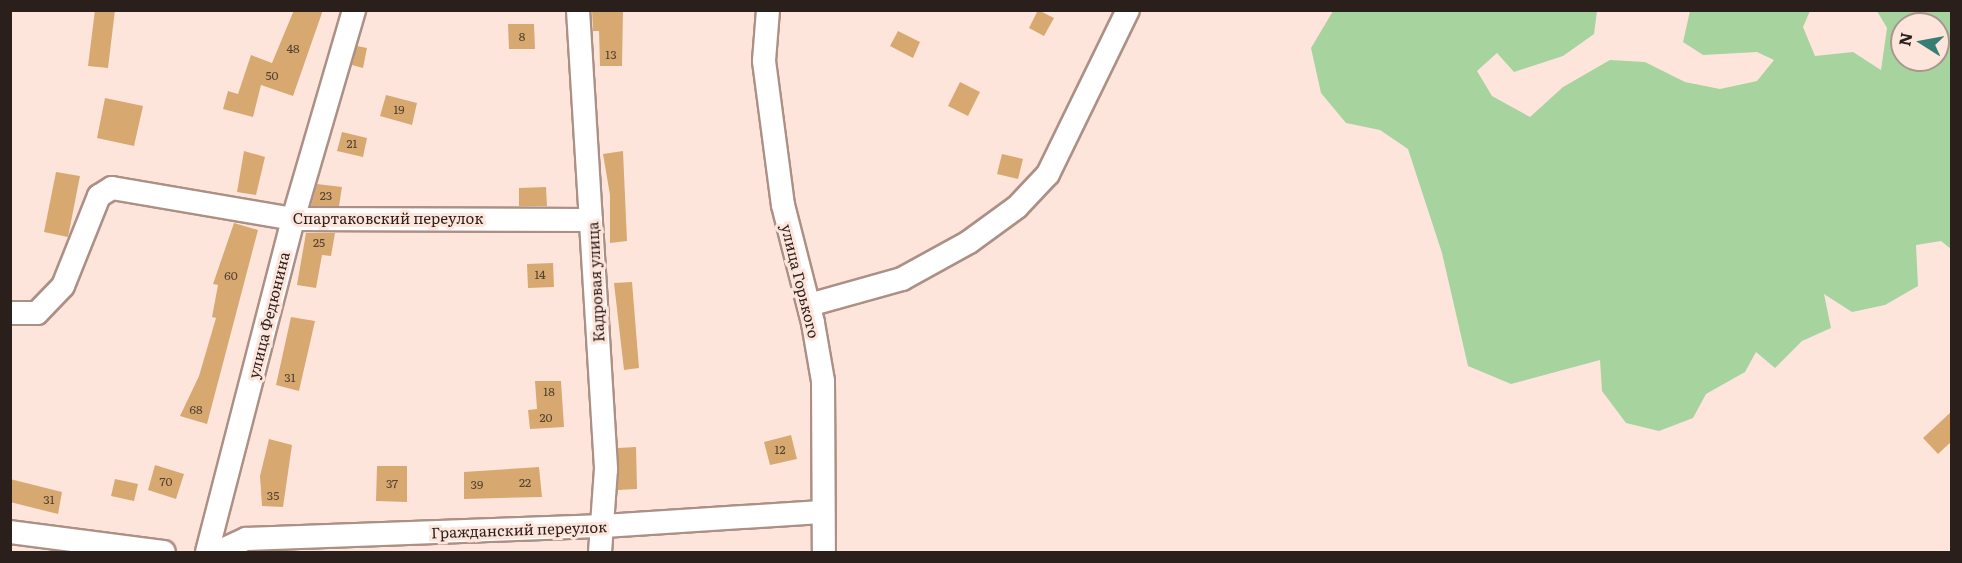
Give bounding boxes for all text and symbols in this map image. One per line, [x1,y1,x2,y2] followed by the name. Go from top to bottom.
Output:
[1890,12,1950,72] north arrow
[519,30,525,44] house number: 8
[1891,30,1917,48] text: N
[286,42,300,56] house number: 48
[605,48,617,62] house number: 13
[265,69,279,83] house number: 50
[393,103,405,117] house number: 19
[347,137,357,151] house number: 21
[320,189,332,203] house number: 23
[293,209,483,227] street label: Спартаковский переулок
[583,221,607,343] street label: Кадровая улица
[778,222,824,340] street label: улица Горького
[313,236,325,250] house number: 25
[244,250,292,380] street label: улица Федюнина
[534,268,546,282] house number: 14
[224,269,238,283] house number: 60
[284,371,296,385] house number: 31
[543,385,555,399] house number: 18
[189,403,203,417] house number: 68
[539,411,553,425] house number: 20
[775,443,785,457] house number: 12
[159,475,173,489] house number: 70
[519,476,531,490] house number: 22
[386,477,398,491] house number: 37
[471,478,483,492] house number: 39
[267,489,279,503] house number: 35
[43,493,55,507] house number: 31
[431,517,607,541] street label: Гражданский переулок

